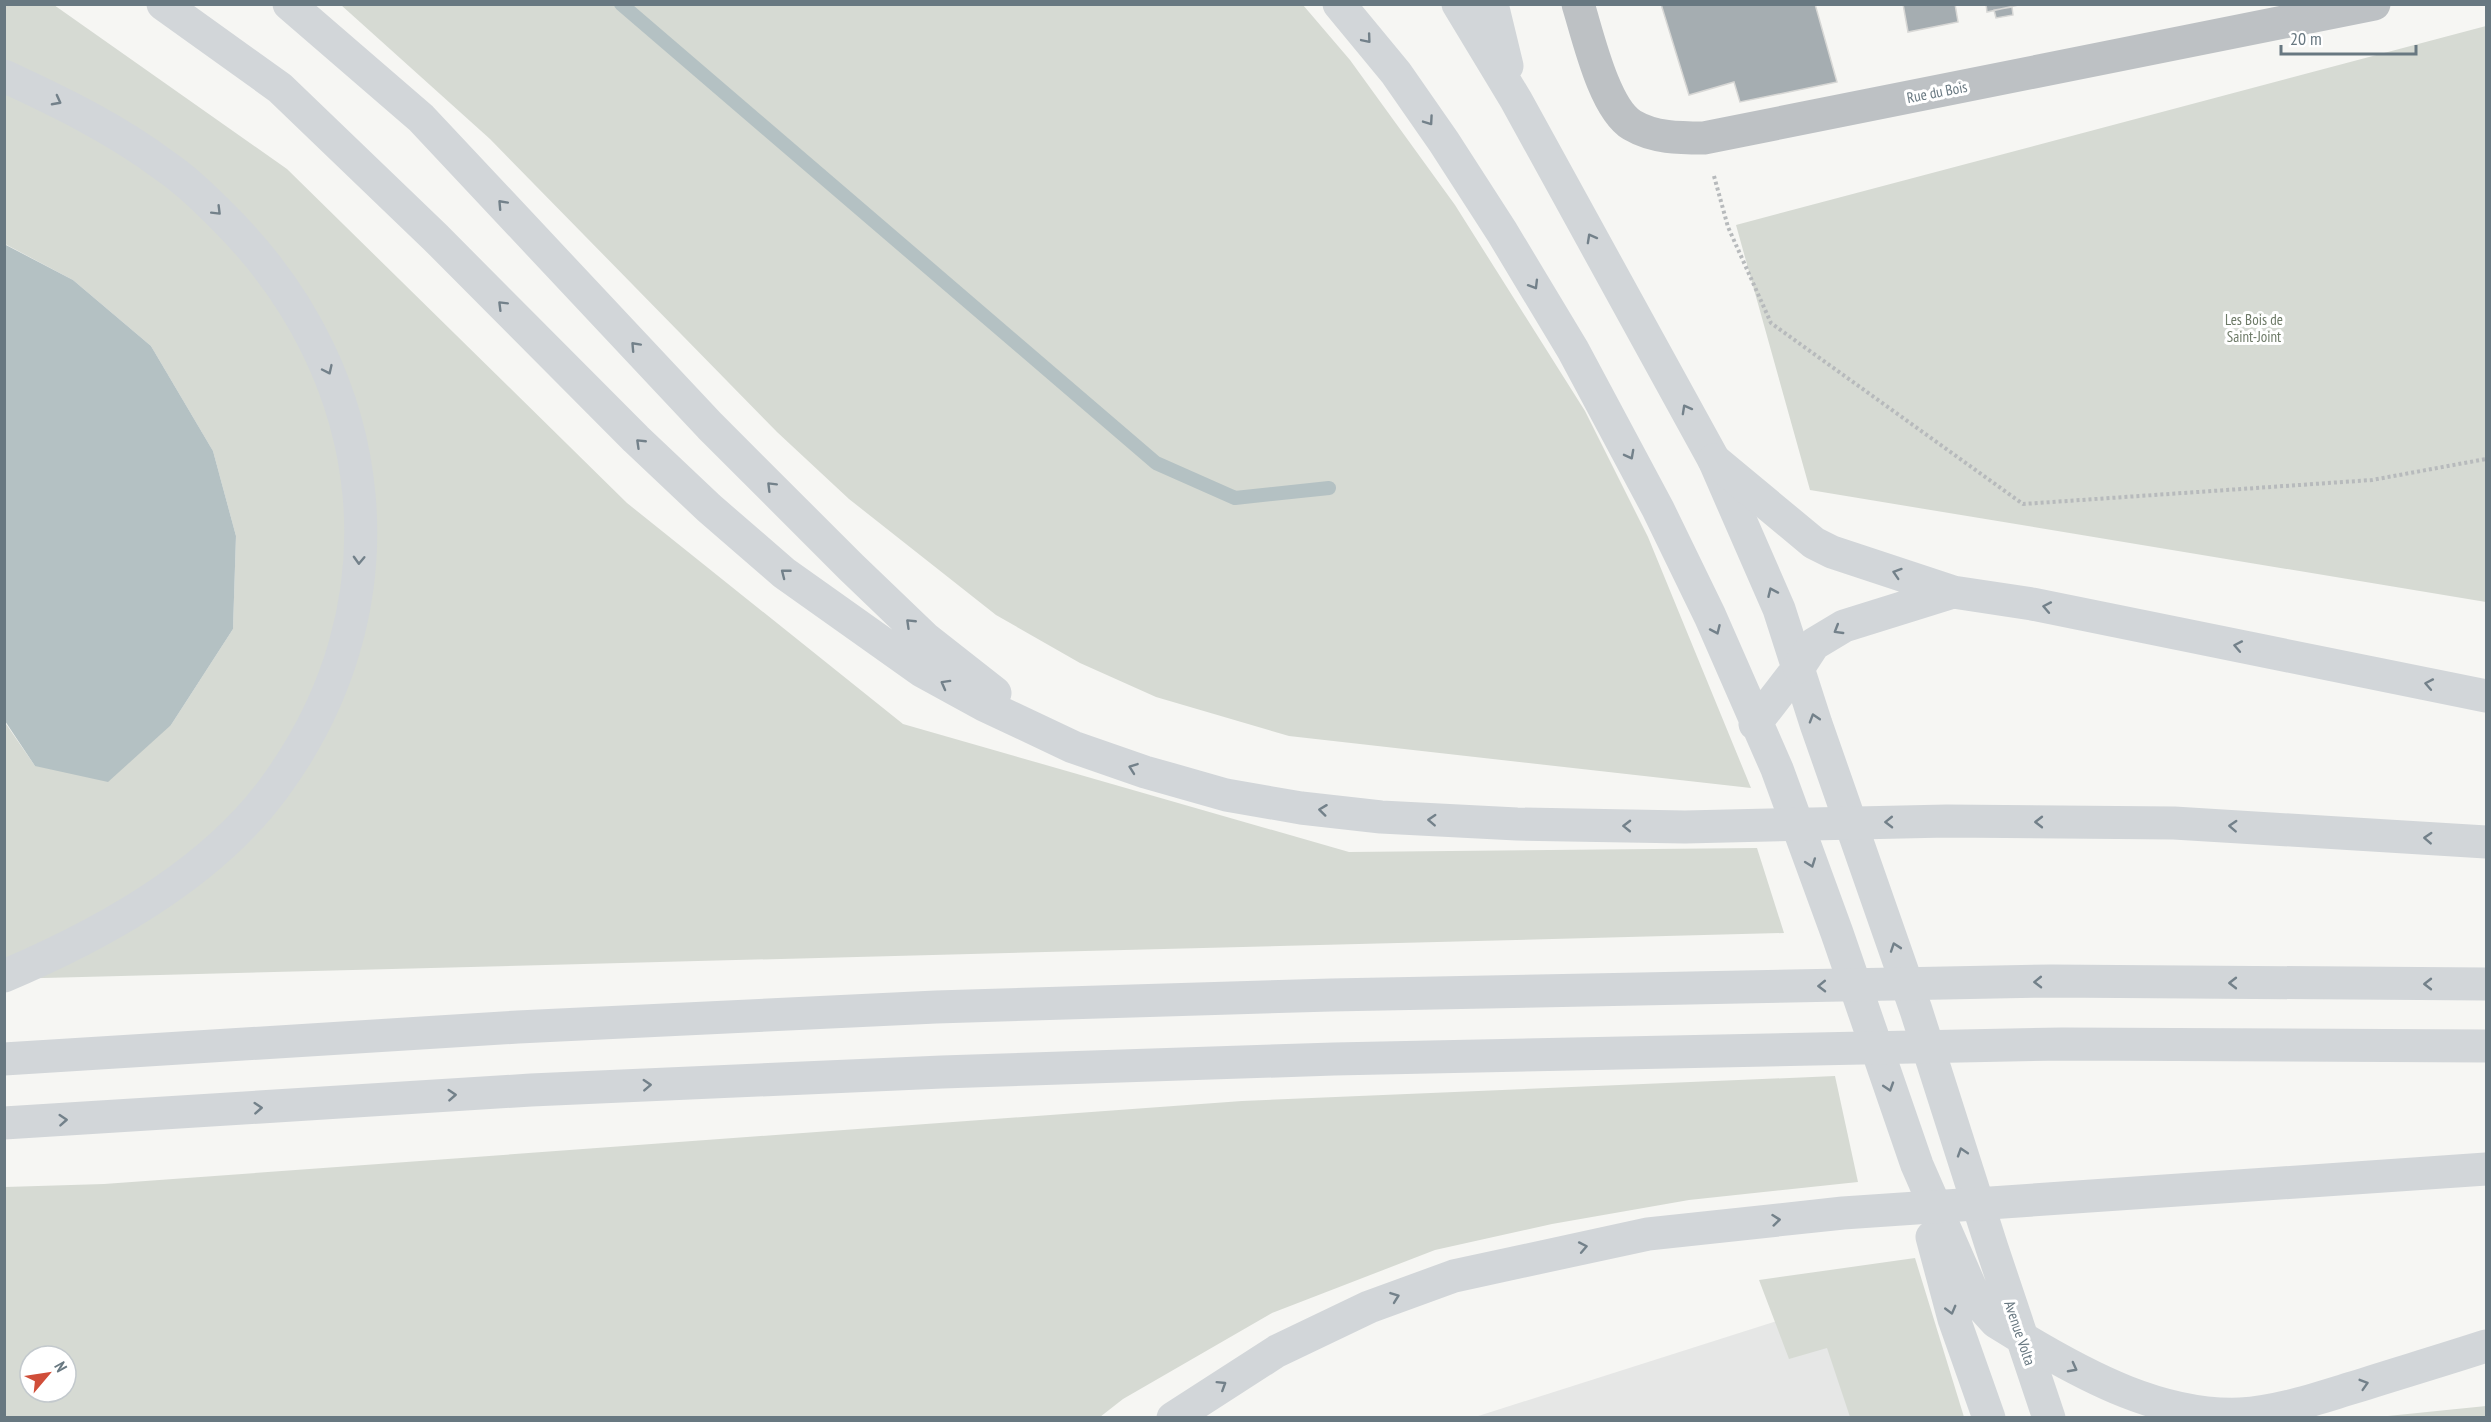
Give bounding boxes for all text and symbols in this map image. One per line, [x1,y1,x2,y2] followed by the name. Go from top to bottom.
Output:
[2281,18,2416,56] scale bar
[2290,27,2322,50] text: 20 m
[1360,32,1371,43] one-way arrow
[1905,77,1969,107] street label: Rue du Bois
[51,94,62,105] one-way arrow
[1422,114,1433,125] one-way arrow
[498,200,509,211] one-way arrow
[210,204,221,215] one-way arrow
[1587,234,1598,244] one-way arrow
[1527,279,1539,289] one-way arrow
[499,301,510,312] one-way arrow
[2225,310,2283,346] park label: Les Bois de Saint-Joint
[631,342,642,352] one-way arrow
[321,364,333,375] one-way arrow
[1681,404,1693,415] one-way arrow
[636,439,647,450] one-way arrow
[1623,449,1634,459] one-way arrow
[767,482,778,493] one-way arrow
[353,556,365,565] one-way arrow
[1892,568,1903,580] one-way arrow
[781,570,792,581] one-way arrow
[1767,588,1779,599] one-way arrow
[2042,601,2052,614] one-way arrow
[906,619,917,630] one-way arrow
[1709,623,1721,634] one-way arrow
[1834,623,1844,635] one-way arrow
[2233,640,2243,653] one-way arrow
[2424,678,2434,691] one-way arrow
[941,680,951,691] one-way arrow
[1809,713,1821,724] one-way arrow
[1128,763,1139,776] one-way arrow
[1319,805,1328,817] one-way arrow
[1427,813,1436,826] one-way arrow
[1884,816,1893,829] one-way arrow
[2034,816,2043,828] one-way arrow
[1622,820,1631,832] one-way arrow
[2229,820,2238,833] one-way arrow
[2424,831,2433,844] one-way arrow
[1804,857,1817,868] one-way arrow
[1889,942,1902,953] one-way arrow
[2034,975,2043,988] one-way arrow
[2229,976,2238,989] one-way arrow
[2424,978,2433,990] one-way arrow
[1818,980,1827,992] one-way arrow
[642,1079,651,1092] one-way arrow
[1882,1081,1895,1092] one-way arrow
[448,1089,457,1102] one-way arrow
[253,1101,262,1114] one-way arrow
[58,1113,67,1126] one-way arrow
[1956,1148,1969,1158] one-way arrow
[1772,1214,1781,1227] one-way arrow
[1578,1241,1588,1254] one-way arrow
[1390,1292,1400,1305] one-way arrow
[2000,1298,2040,1368] street label: Avenue Volta
[1944,1304,1956,1315] one-way arrow
[18,1344,78,1404] north arrow
[50,1358,72,1375] text: N
[2066,1361,2077,1372] one-way arrow
[2358,1379,2369,1391] one-way arrow
[1216,1381,1226,1393] one-way arrow

